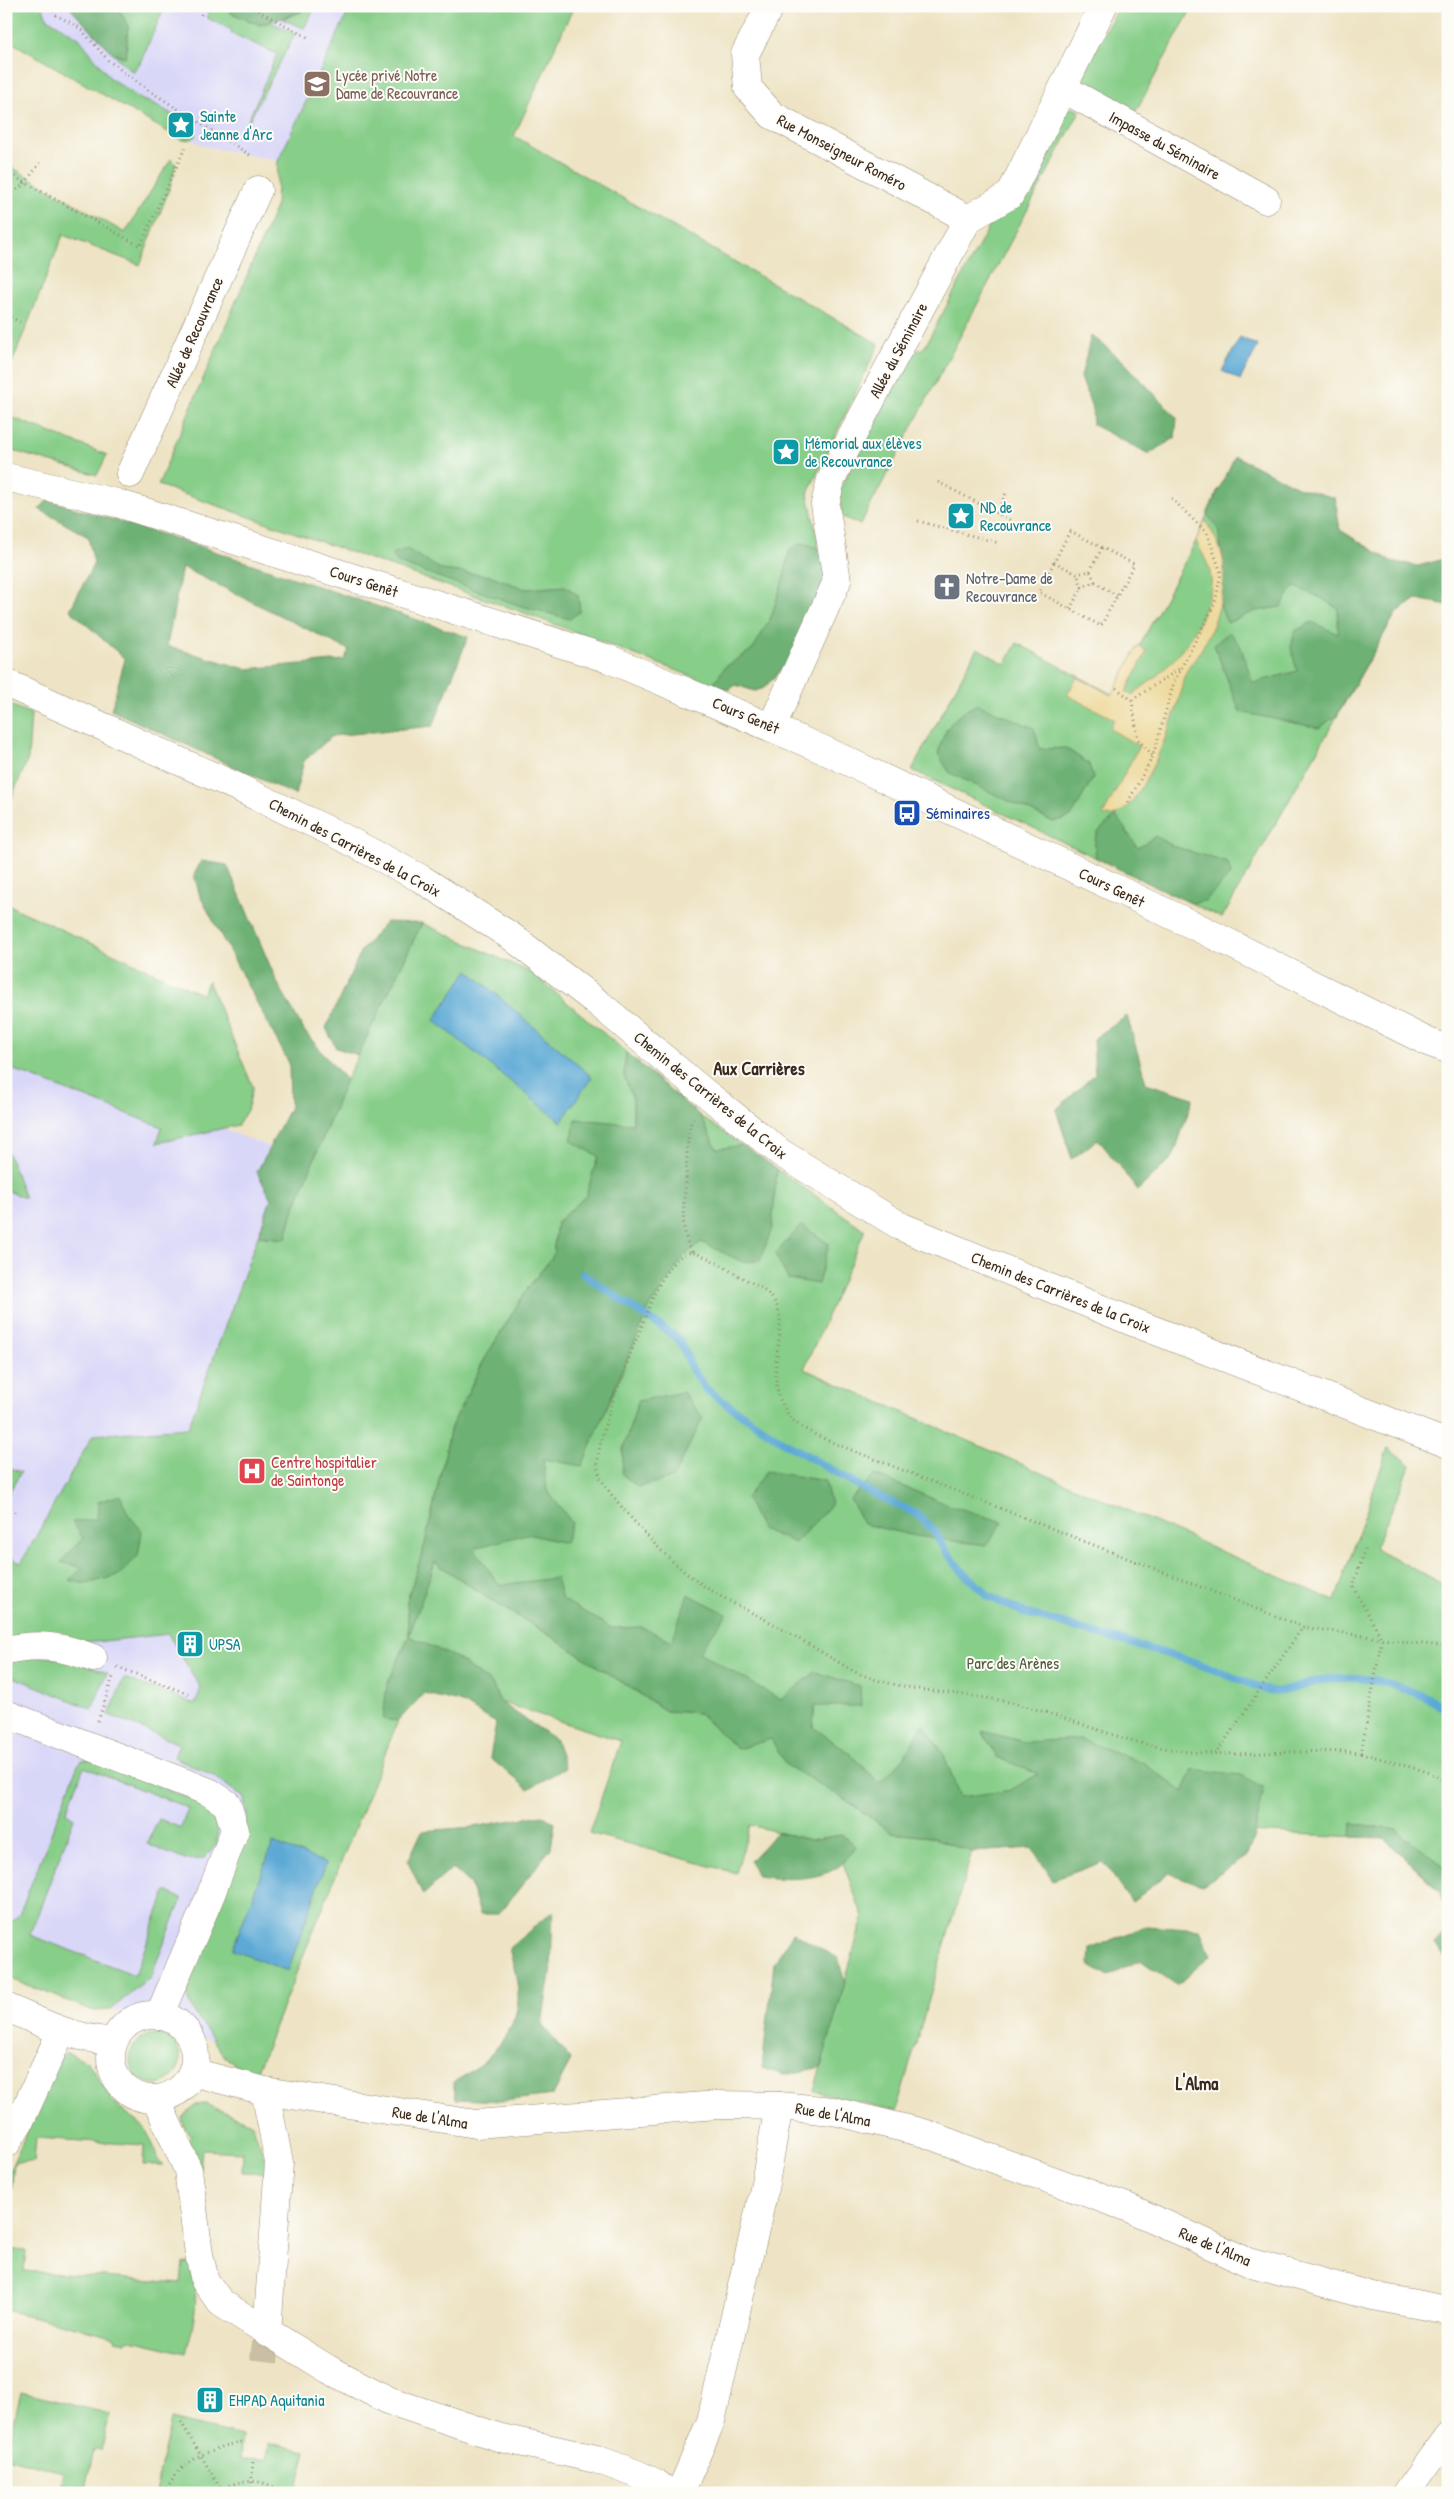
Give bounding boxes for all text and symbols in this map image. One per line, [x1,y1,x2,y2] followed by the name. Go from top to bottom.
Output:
[336,64,459,104] place label: Lycée privé Notre Dame de Recouvrance
[302,69,332,99] school or university icon: Lycée privé Notre Dame de Recouvrance
[200,105,273,145] place label: Sainte Jeanne d'Arc
[1105,105,1225,185] street label: Impasse du Séminaire
[773,109,911,196] street label: Rue Monseigneur Roméro
[166,110,196,140] place icon: Sainte Jeanne d'Arc
[160,273,228,391] street label: Allée de Recouvrance
[864,298,933,402] street label: Allée du Séminaire
[805,432,922,472] place label: Mémorial aux élèves de Recouvrance
[771,437,801,467] place icon: Mémorial aux élèves de Recouvrance
[980,496,1052,536] place label: ND de Recouvrance
[946,501,976,531] place icon: ND de Recouvrance
[327,560,402,603] street label: Cours Genêt
[966,567,1053,607] place label: Notre-Dame de Recouvrance
[932,572,962,602] church icon: Notre-Dame de Recouvrance
[709,691,783,739] street label: Cours Genêt
[265,792,445,902] street label: Chemin des Carrières de la Croix
[892,798,922,828] bus stop icon: Séminaires
[926,802,990,824] place label: Séminaires
[1075,862,1149,913] street label: Cours Genêt
[629,1026,793,1164] street label: Chemin des Carrières de la Croix
[713,1056,805,1081] district label: Aux Carrières
[968,1246,1154,1338] street label: Chemin des Carrières de la Croix
[271,1451,377,1491] place label: Centre hospitalier de Saintonge
[237,1456,267,1486] hospital icon: Centre hospitalier de Saintonge
[175,1629,205,1659] building icon: UPSA
[209,1633,241,1655] place label: UPSA
[967,1652,1059,1674] park label: Parc des Arènes
[1176,2071,1219,2096] district label: L'Alma
[794,2097,872,2131] street label: Rue de l'Alma
[391,2100,469,2134] street label: Rue de l'Alma
[1176,2221,1254,2271] street label: Rue de l'Alma
[195,2385,225,2415] building icon: EHPAD Aquitania
[229,2389,324,2411] place label: EHPAD Aquitania

